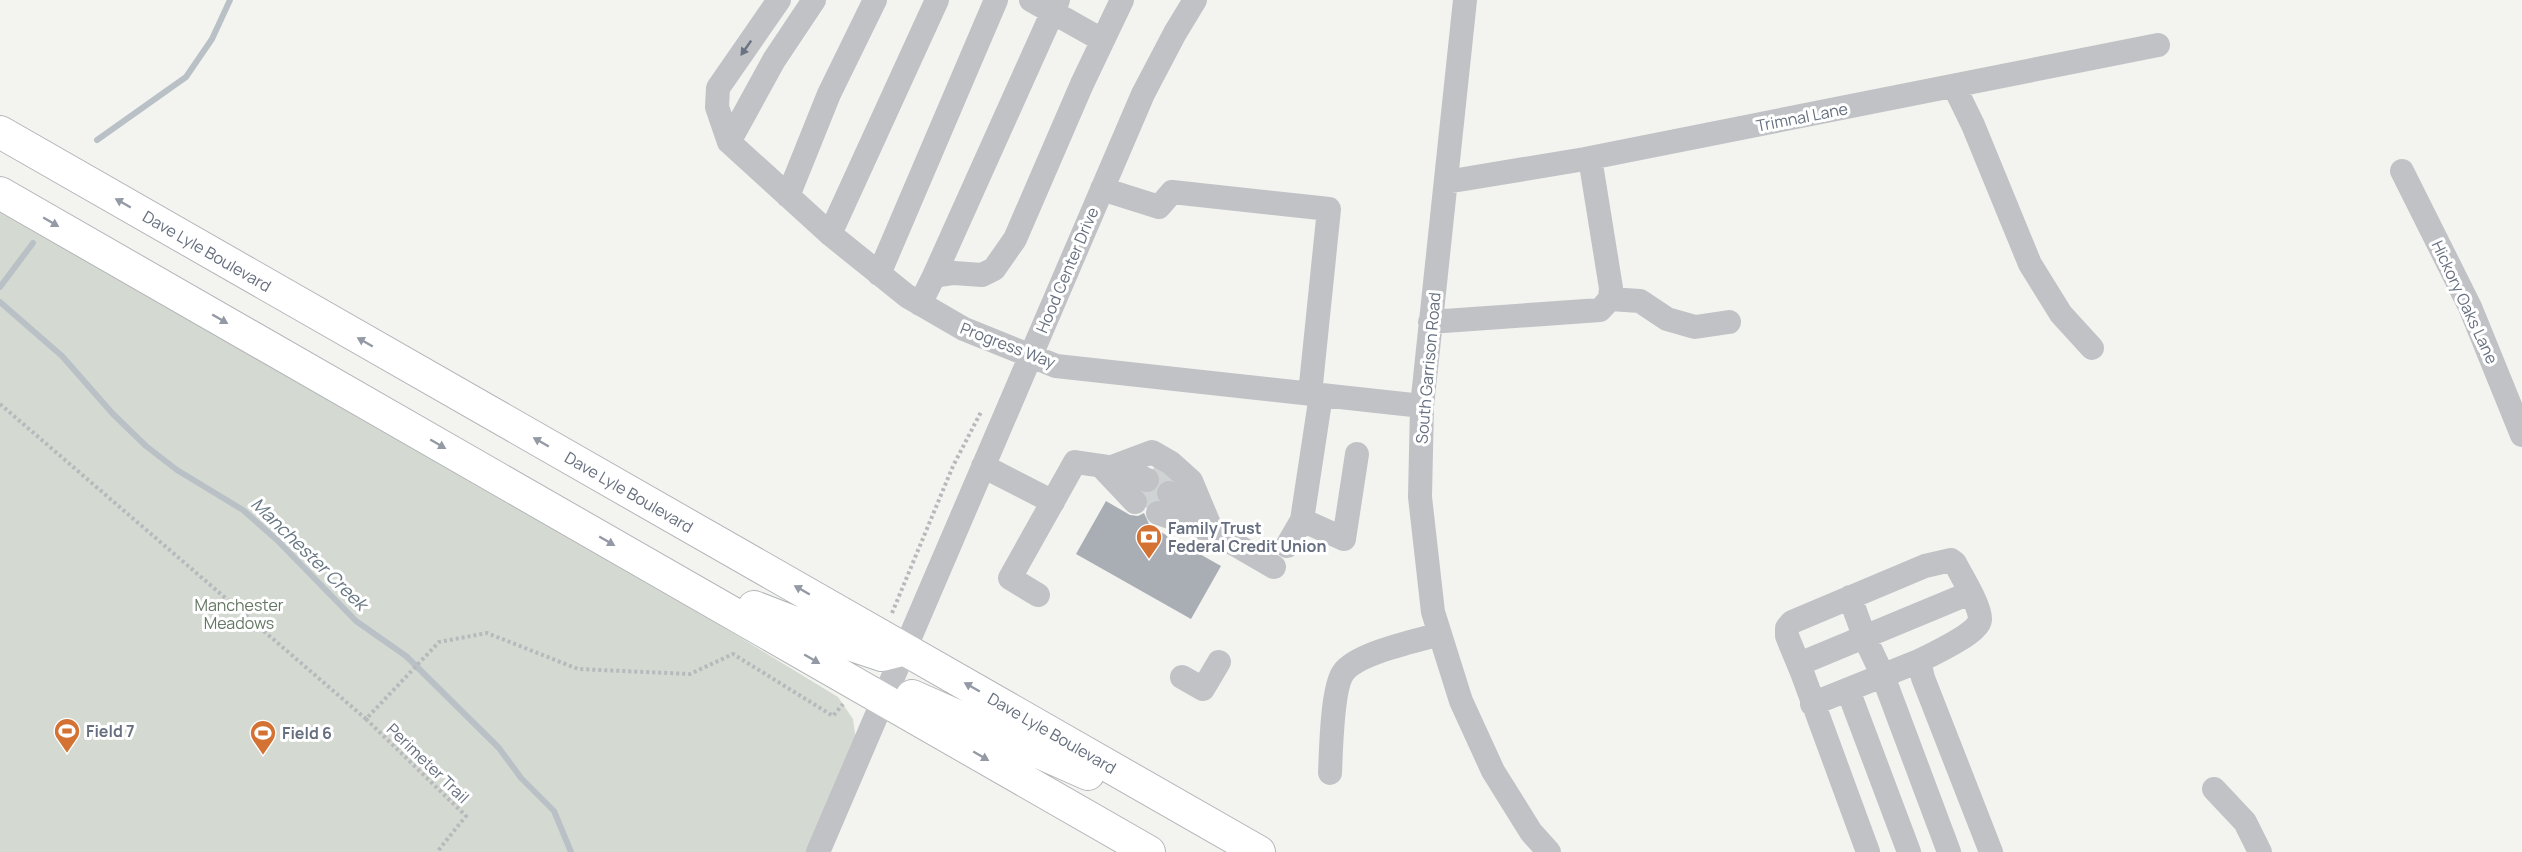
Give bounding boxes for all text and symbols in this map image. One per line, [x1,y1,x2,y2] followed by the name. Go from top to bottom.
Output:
[741,40,752,56] one-way arrow
[1754,97,1850,137] street label: Trimnal Lane
[114,198,131,208] one-way arrow
[1031,204,1103,336] street label: Hood Center Drive
[139,205,275,297] street label: Dave Lyle Boulevard
[43,217,60,227] one-way arrow
[2427,237,2503,367] street label: Hickory Oaks Lane
[1410,291,1446,445] street label: South Garrison Road
[212,314,229,324] one-way arrow
[957,317,1059,373] street label: Progress Way
[356,337,373,347] one-way arrow
[532,437,549,447] one-way arrow
[430,438,446,449] one-way arrow
[561,446,697,538] street label: Dave Lyle Boulevard
[246,492,375,617] water label: Manchester Creek
[1168,517,1326,557] place label: Family Trust Federal Credit Union
[1134,522,1164,560] bank icon: Family Trust Federal Credit Union
[599,535,615,546] one-way arrow
[793,585,810,595] one-way arrow
[194,594,284,634] park label: Manchester Meadows
[804,654,821,664] one-way arrow
[963,682,980,692] one-way arrow
[984,687,1120,779] street label: Dave Lyle Boulevard
[52,716,82,754] sports icon: Field 7
[248,718,278,756] sports icon: Field 6
[382,718,474,808] street label: Perimeter Trail
[86,720,135,742] place label: Field 7
[282,722,332,744] place label: Field 6
[973,751,990,761] one-way arrow

